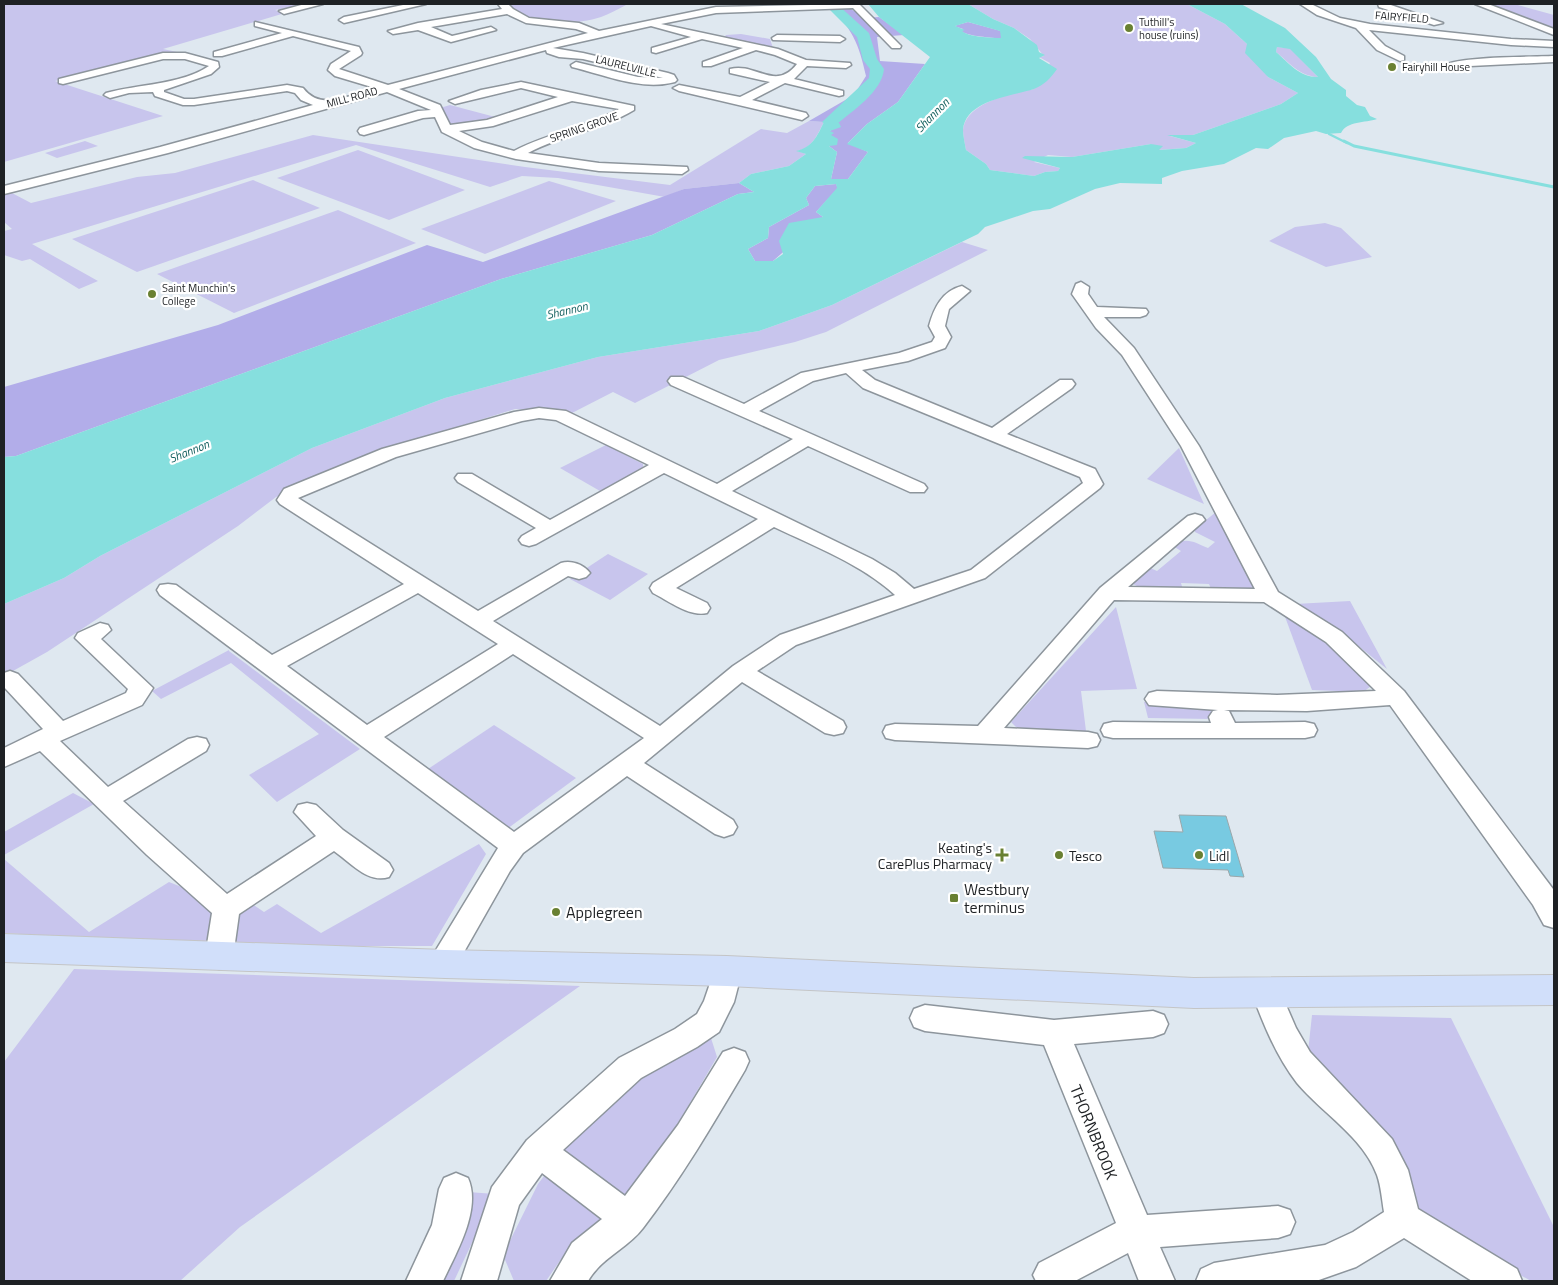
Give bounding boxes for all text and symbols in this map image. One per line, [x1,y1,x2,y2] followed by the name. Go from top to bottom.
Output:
[1374,7,1430,27] street label: FAIRYFIELD
[1139,14,1199,43] place label: Tuthill's house (ruins)
[1123,22,1135,34] marker: Tuthill's house (ruins)
[594,51,658,81] street label: LAURELVILLE
[1402,59,1470,75] place label: Fairyhill House
[1386,61,1398,73] marker: Fairyhill House
[325,82,379,112] street label: MILL ROAD
[910,93,954,137] water label: Shannon
[547,108,621,146] street label: SPRING GROVE
[162,280,235,309] place label: Saint Munchin's College
[146,288,158,300] marker: Saint Munchin's College
[544,296,591,324] water label: Shannon
[166,434,213,468] water label: Shannon
[878,837,992,874] place label: Keating's CarePlus Pharmacy
[1069,845,1102,866] place label: Tesco
[1209,845,1229,866] place label: Lidl
[996,849,1008,861] marker: Keating's CarePlus Pharmacy
[1053,849,1065,861] marker: Tesco
[1193,849,1205,861] marker: Lidl
[964,877,1029,919] place label: Westbury terminus
[948,892,960,904] marker: Westbury terminus
[566,900,643,924] place label: Applegreen
[550,906,562,918] marker: Applegreen
[1064,1081,1124,1183] street label: THORNBROOK

